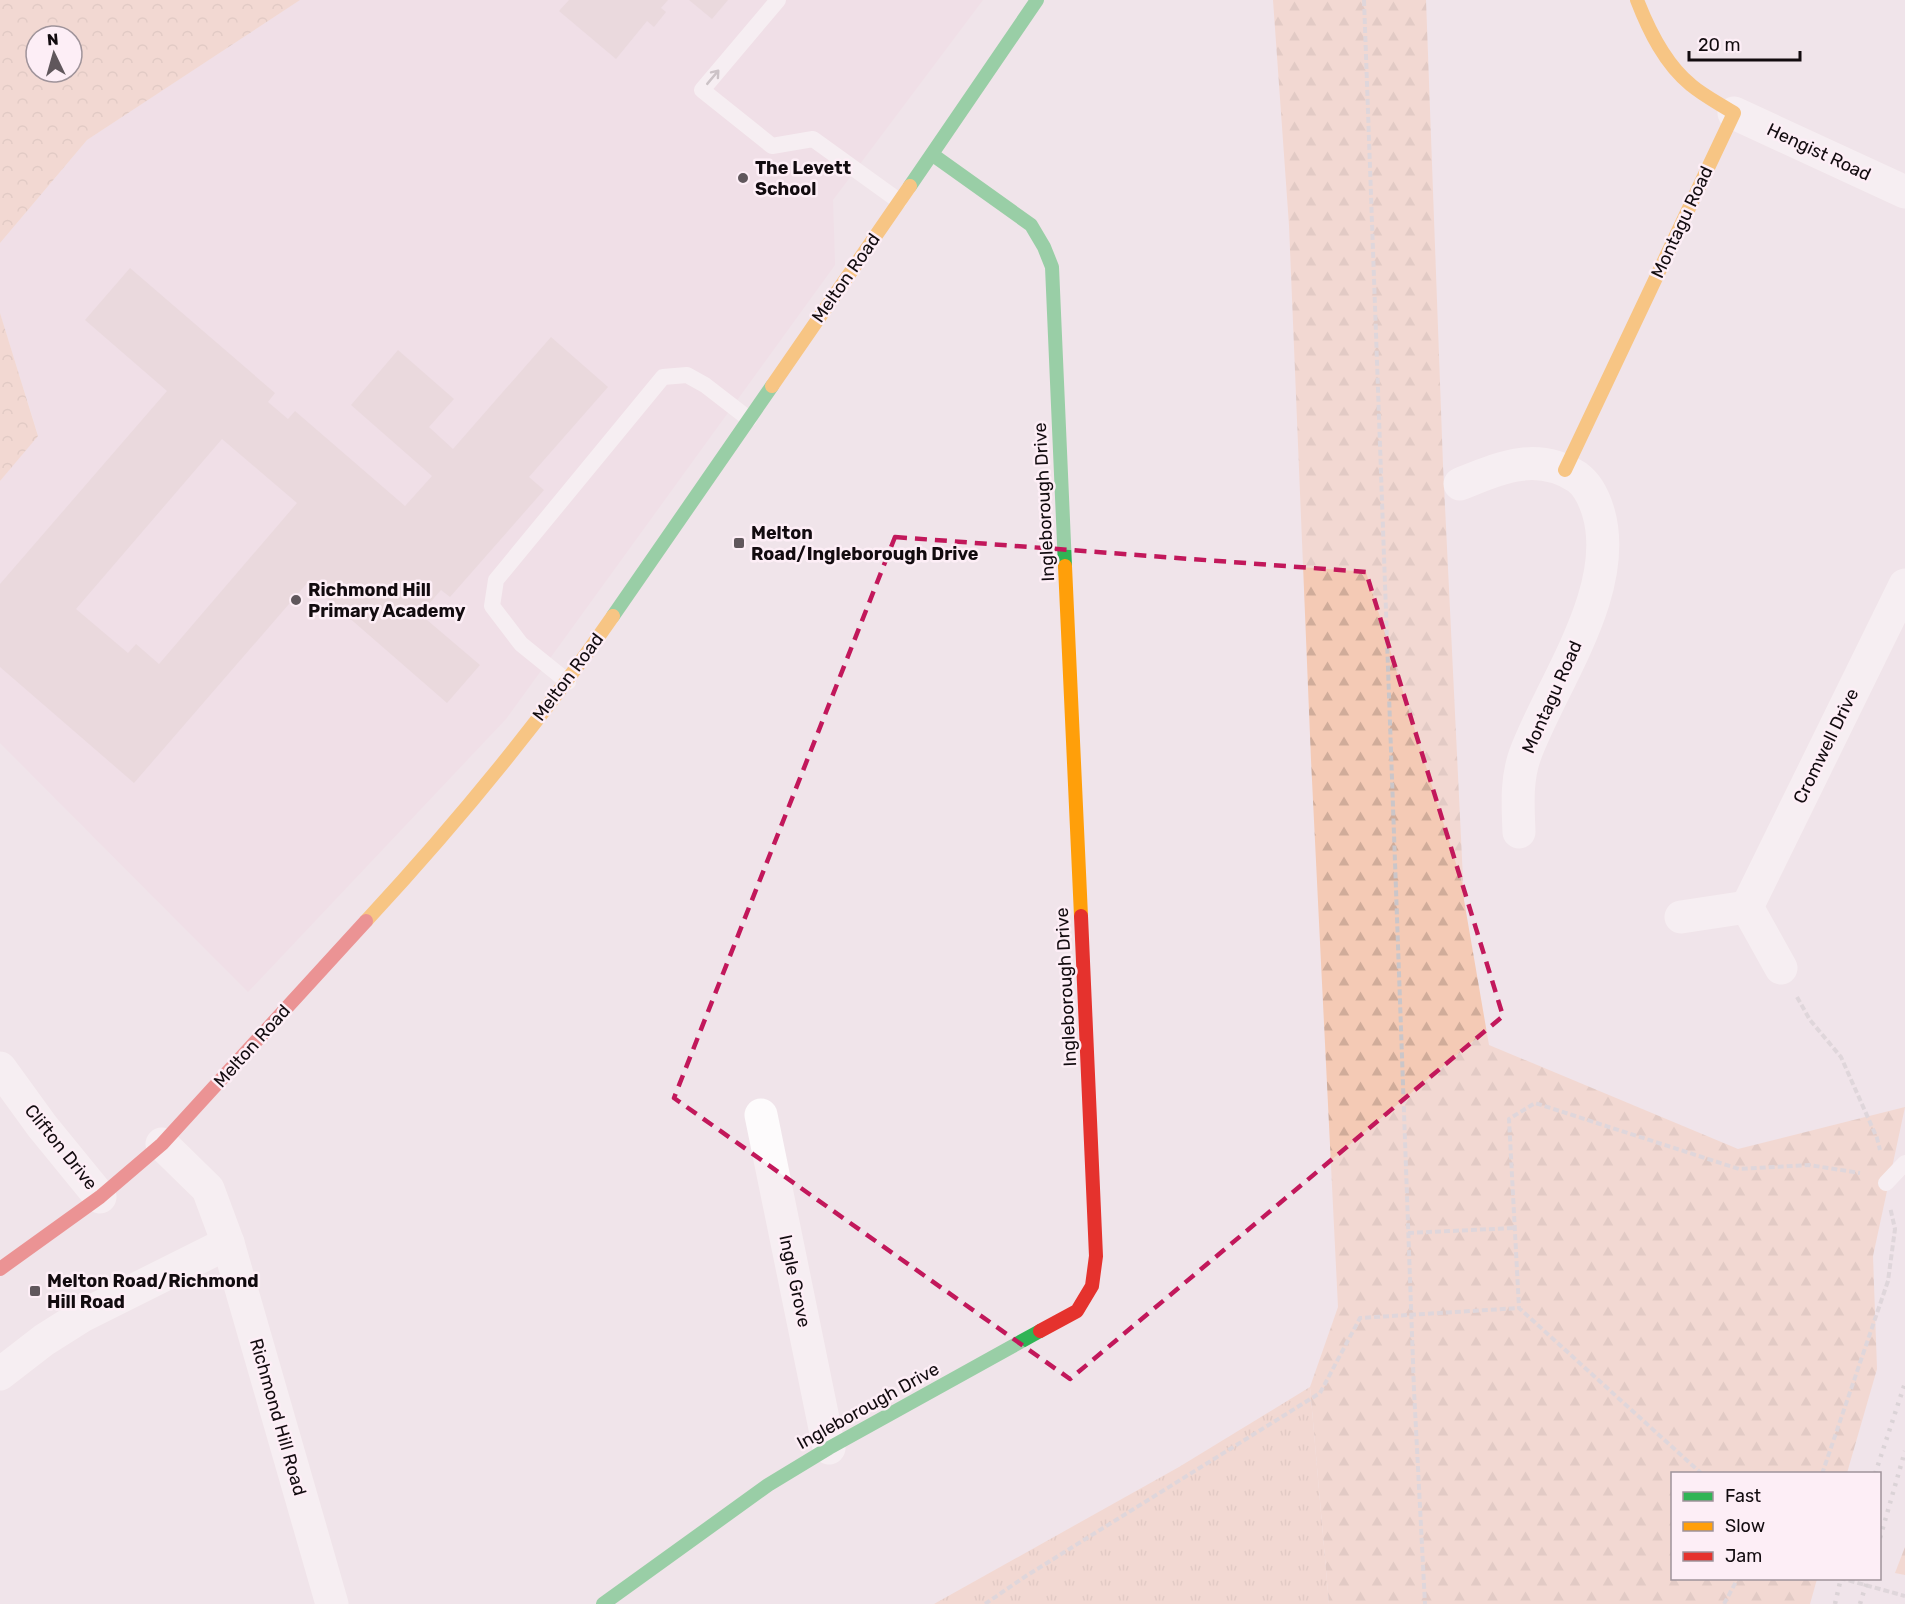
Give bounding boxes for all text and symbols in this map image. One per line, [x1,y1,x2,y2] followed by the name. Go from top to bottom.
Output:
[24,24,84,84] north arrow
[1689,24,1800,62] scale bar
[46,30,59,50] text: N
[1698,34,1740,56] text: 20 m
[706,70,720,85] one-way arrow
[1763,118,1875,186] street label: Hengist Road
[755,157,851,200] place label: The Levett School
[1646,163,1718,281] street label: Montagu Road
[736,171,750,185] marker: The Levett School
[807,229,885,327] street label: Melton Road
[1029,422,1059,582] street label: Ingleborough Drive
[751,522,979,565] place label: Melton Road/Ingleborough Drive
[732,536,746,550] marker: Melton Road/Ingleborough Drive
[308,579,466,622] place label: Richmond Hill Primary Academy
[289,593,303,607] marker: Richmond Hill Primary Academy
[528,629,608,725] street label: Melton Road
[1517,637,1587,757] street label: Montagu Road
[1789,685,1863,807] street label: Cromwell Drive
[1051,907,1081,1067] street label: Ingleborough Drive
[209,1000,295,1092] street label: Melton Road
[20,1100,102,1194] street label: Clifton Drive
[774,1233,816,1329] street label: Ingle Grove
[47,1270,259,1313] place label: Melton Road/Richmond Hill Road
[28,1284,42,1298] marker: Melton Road/Richmond Hill Road
[245,1336,311,1498] street label: Richmond Hill Road
[793,1358,943,1454] street label: Ingleborough Drive
[1671,1472,1881,1580] legend
[1725,1485,1761,1507] text: Fast
[1725,1515,1765,1537] text: Slow
[1725,1545,1762,1567] text: Jam

